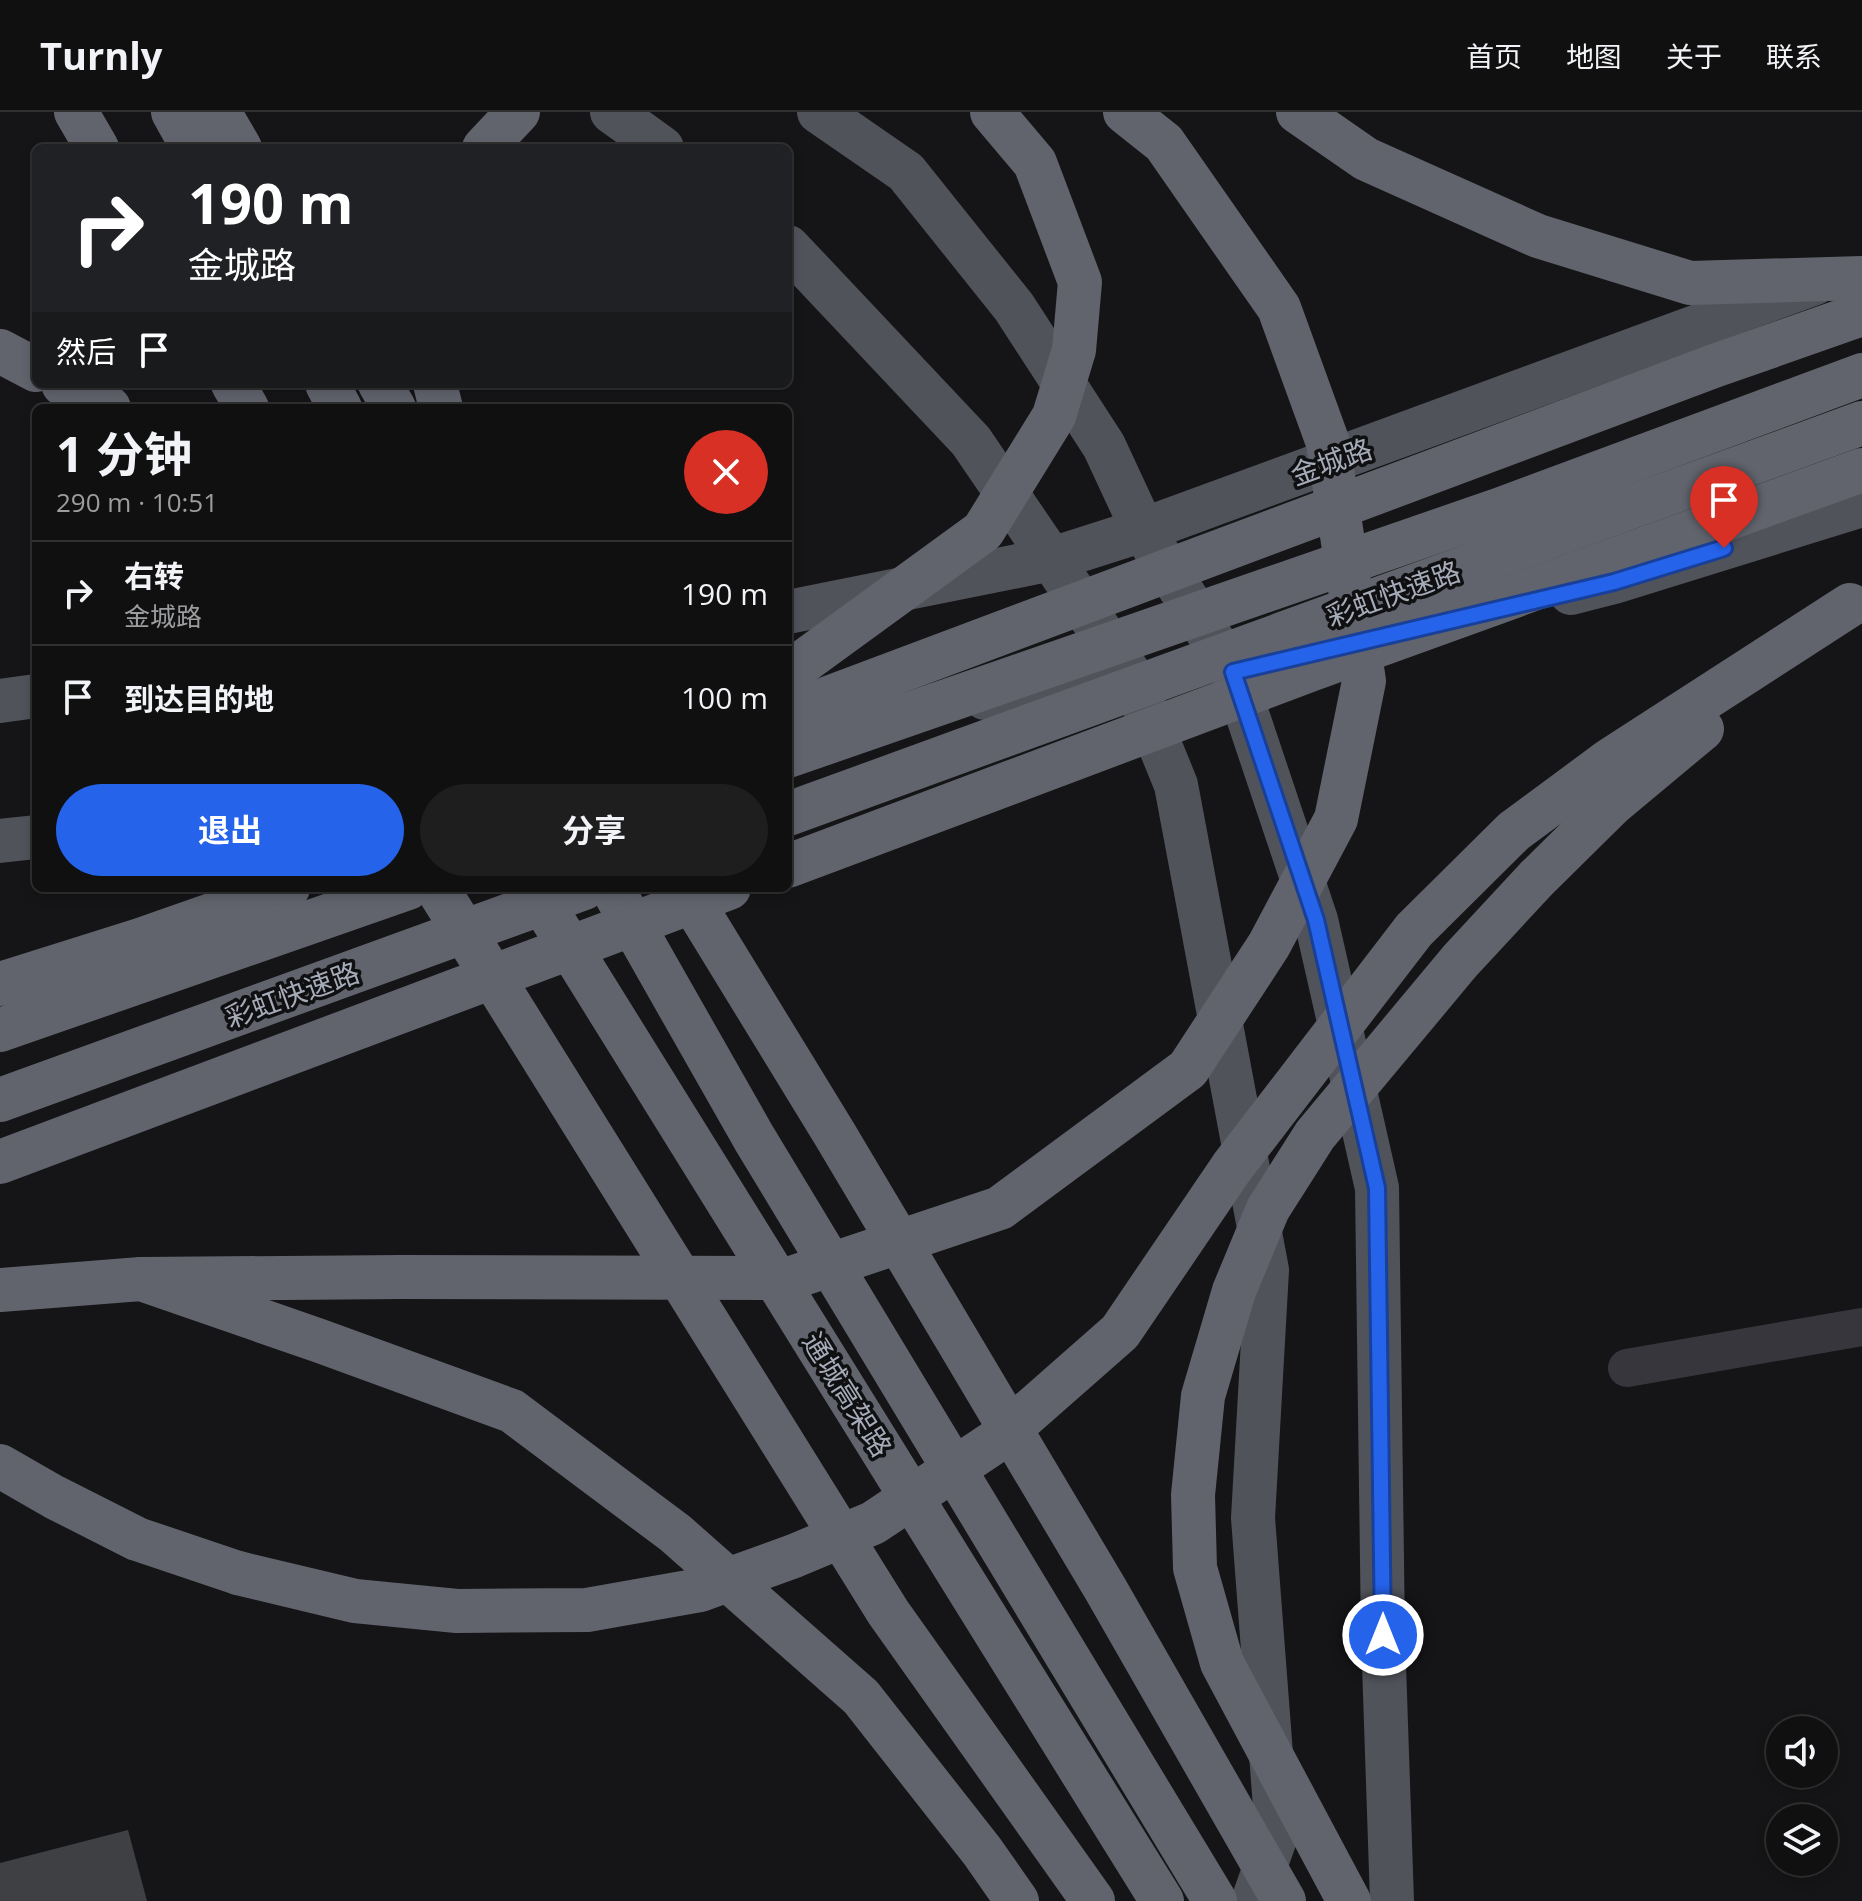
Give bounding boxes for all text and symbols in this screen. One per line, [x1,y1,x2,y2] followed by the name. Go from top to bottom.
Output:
[40,29,162,81] text: Turnly
[1466,37,1522,75] text: 首页
[1566,37,1622,75] text: 地图
[1666,37,1722,75] text: 关于
[1766,37,1822,75] text: 联系
[188,164,354,240] text: 190 m
[56,176,160,280] icon: right
[188,240,296,289] text: 金城路
[132,328,176,372] icon: arrive
[56,331,116,372] text: 然后
[56,421,192,486] text: 1 分钟
[1285,429,1377,493] street label: 金城路
[684,430,768,514] button: close
[1690,466,1758,548] pin
[1702,478,1746,522] icon: arrive
[56,484,218,520] text: 290 m · 10:51
[1321,551,1465,635] street label: 彩虹快速路
[124,555,184,596] text: 右转
[56,571,100,615] icon: right
[681,573,768,614] text: 190 m
[124,598,202,634] text: 金城路
[56,675,100,719] icon: arrive
[681,677,768,718] text: 100 m
[124,678,274,719] text: 到达目的地
[56,784,404,876] button: 退出
[420,784,768,876] button: 分享
[220,952,364,1036] street label: 彩虹快速路
[795,1325,901,1463] street label: 通城高架路
[1341,1593,1425,1677] position arrow
[1766,1716,1838,1876] map controls
[1766,1716,1838,1788] button: sound
[1766,1804,1838,1876] button: layers

